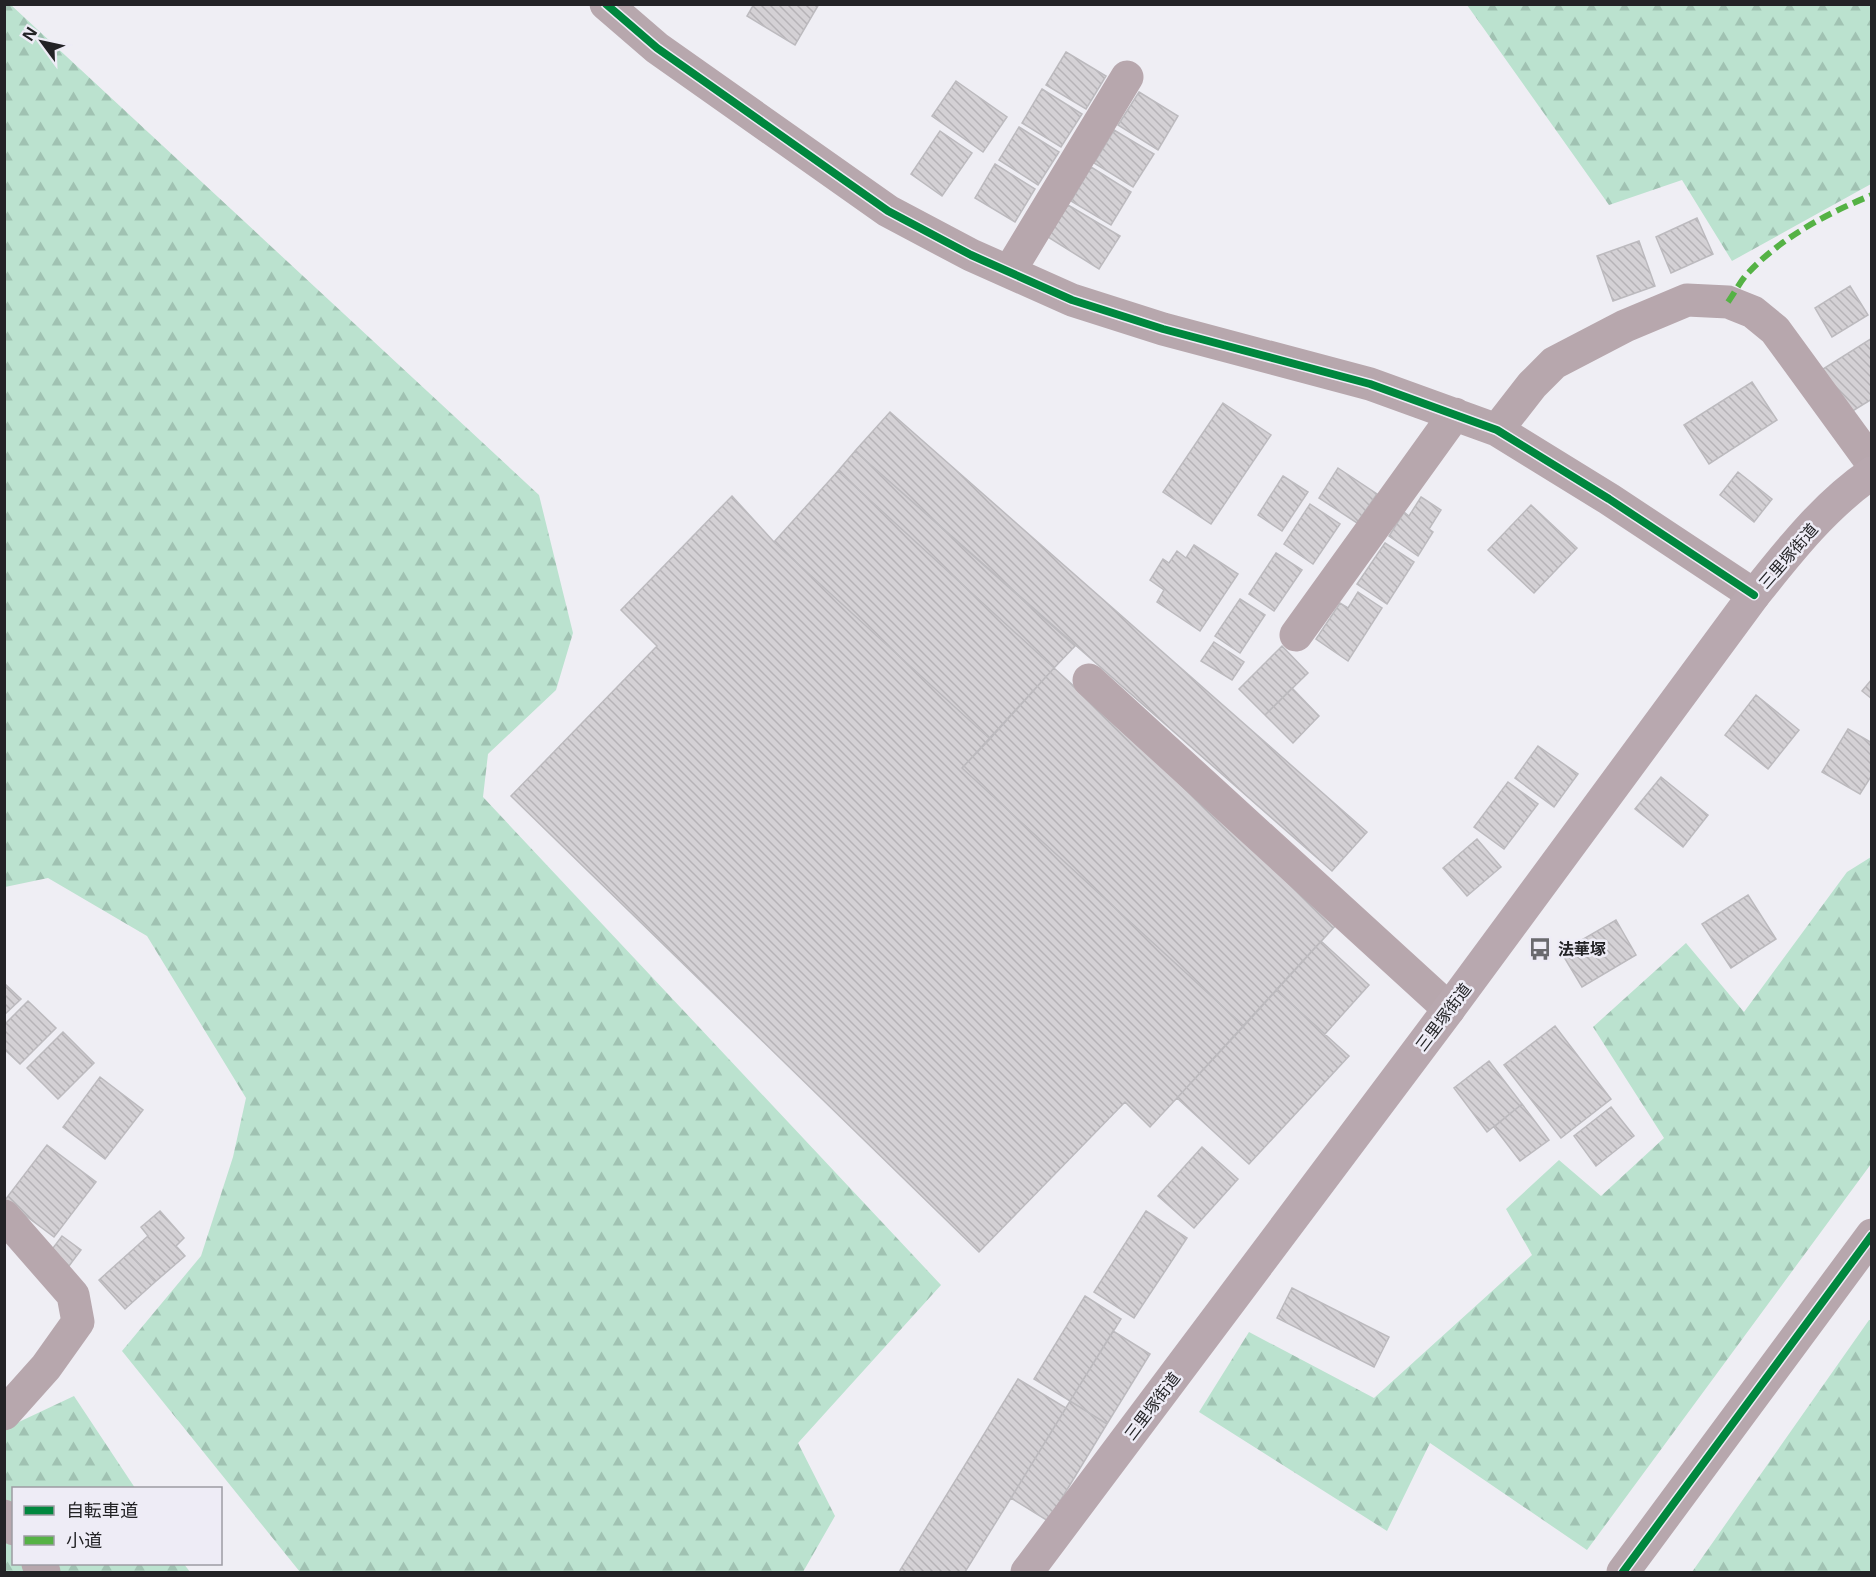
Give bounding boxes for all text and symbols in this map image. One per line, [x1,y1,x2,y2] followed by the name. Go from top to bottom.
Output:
[12,12,72,72] north arrow
[17,22,42,45] text: N
[1753,519,1823,593] street label: 三里塚街道
[1527,936,1553,962] bus stop icon: 法華塚
[1558,938,1606,960] place label: 法華塚
[1410,978,1476,1056] street label: 三里塚街道
[1119,1367,1185,1445] street label: 三里塚街道
[12,1487,222,1565] legend
[66,1498,138,1522] text: 自転車道
[66,1528,102,1552] text: 小道

